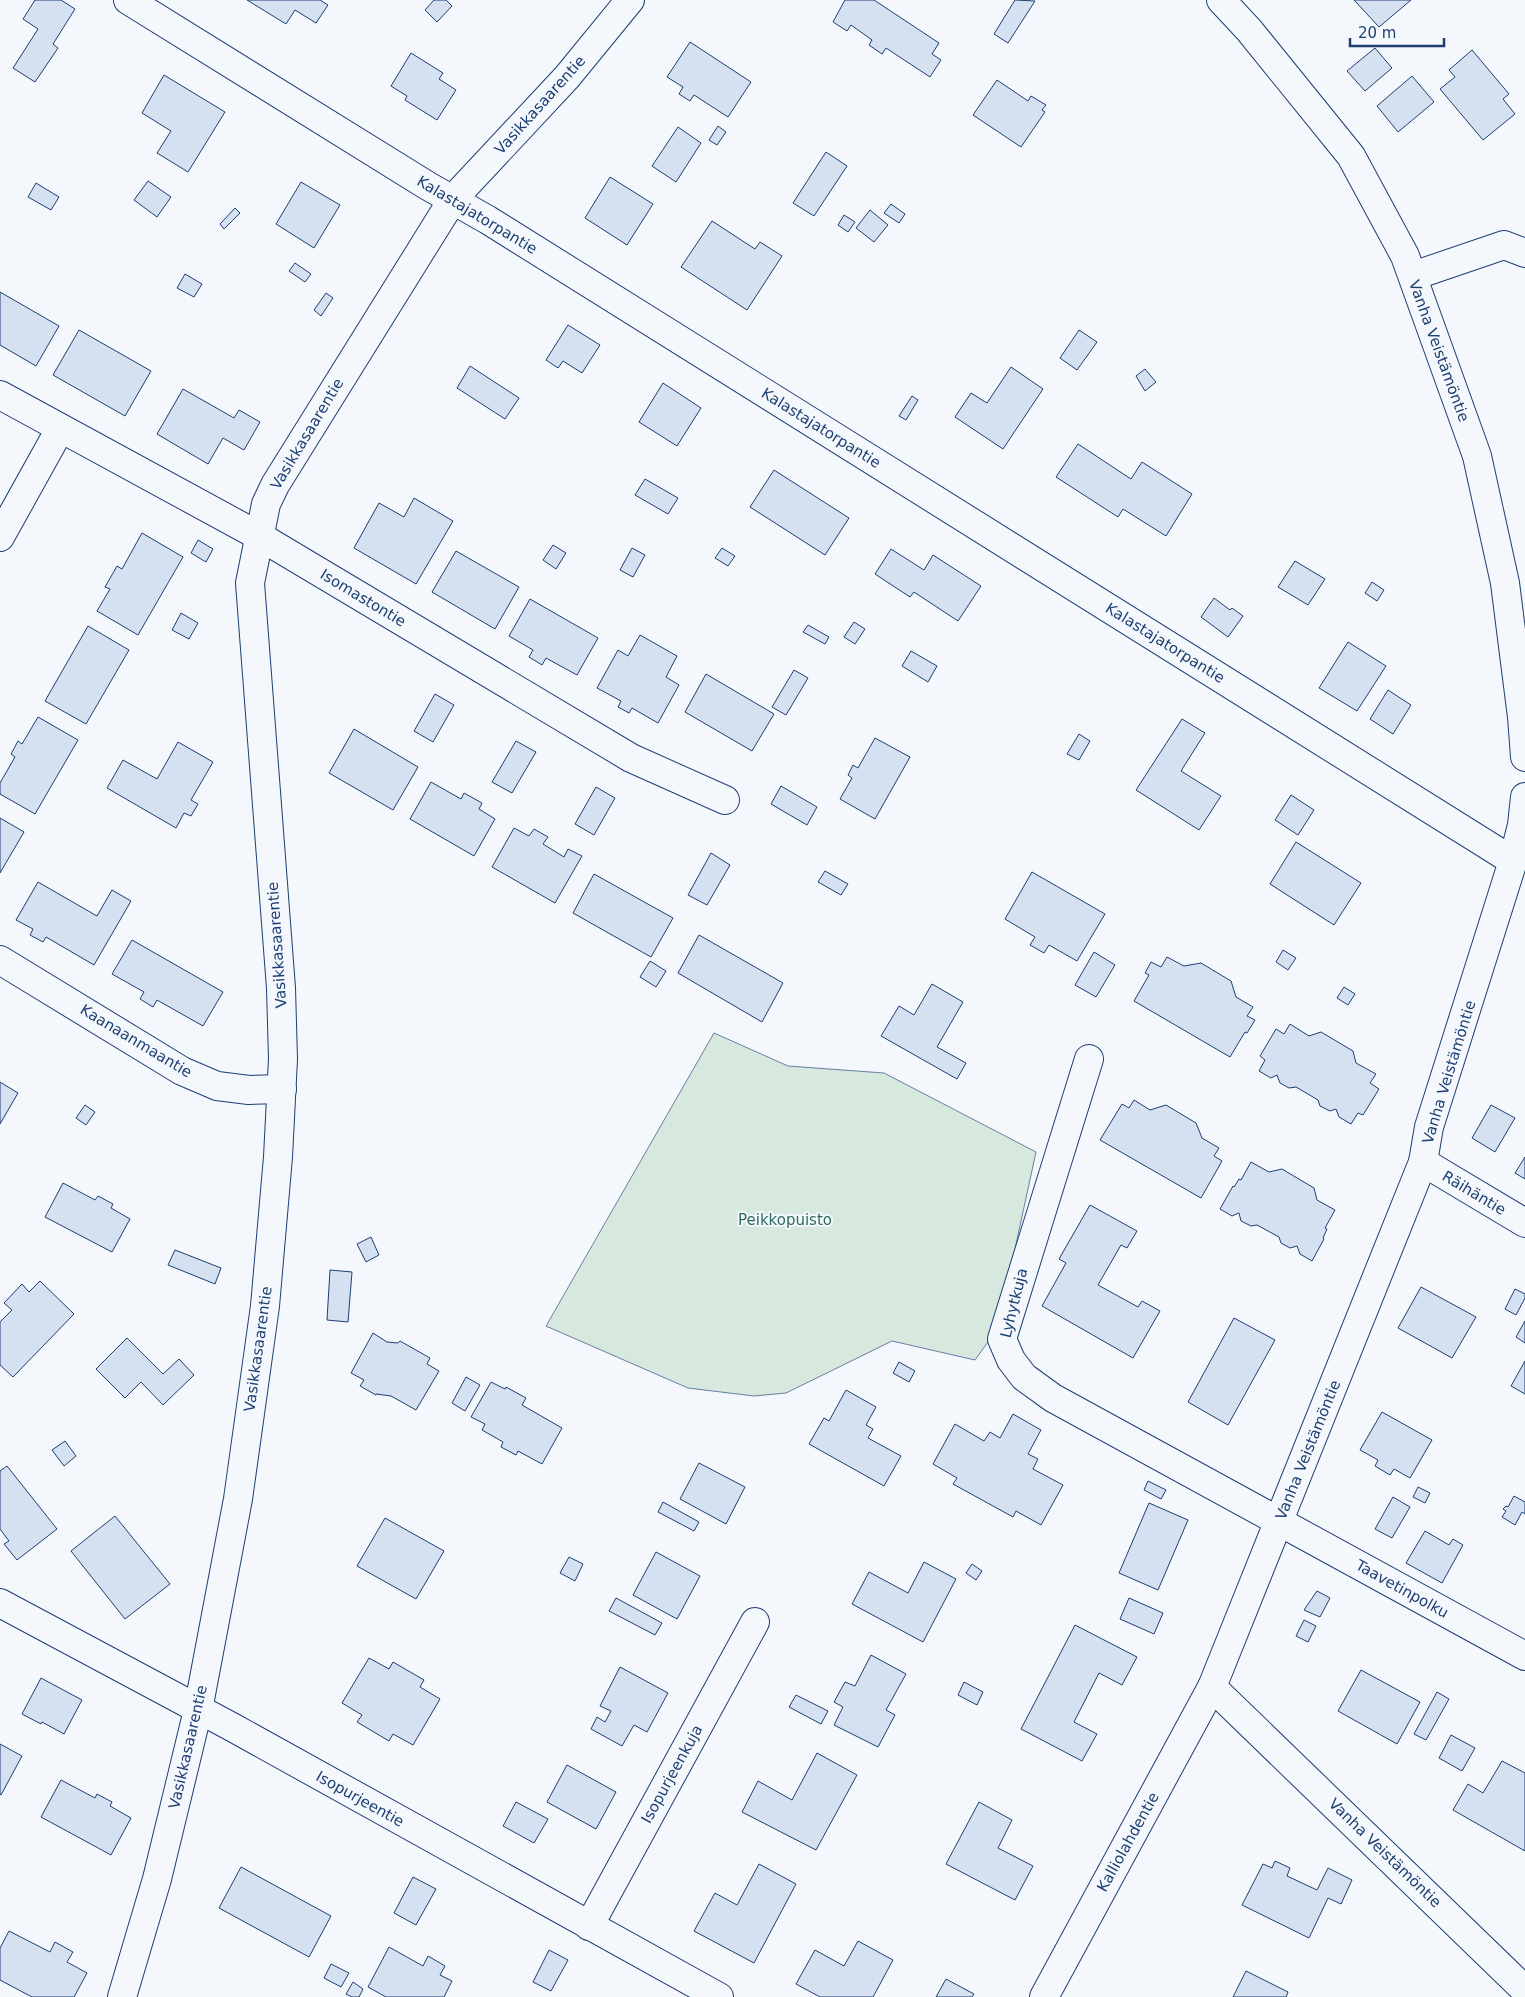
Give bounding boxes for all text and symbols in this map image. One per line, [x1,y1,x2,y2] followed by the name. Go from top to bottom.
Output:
[1350,15,1444,47] scale bar
[1358,24,1396,42] text: 20 m
[491,52,589,158] street label: Vasikkasaarentie
[414,172,540,258] street label: Kalastajatorpantie
[1405,278,1473,424] street label: Vanha Veistämöntie
[267,375,347,493] street label: Vasikkasaarentie
[758,384,884,472] street label: Kalastajatorpantie
[317,565,409,631] street label: Isomastontie
[1102,599,1228,687] street label: Kalastajatorpantie
[264,881,290,1009] street label: Vasikkasaarentie
[1419,998,1479,1146] street label: Vanha Veistämöntie
[77,1001,195,1081] street label: Kaanaanmaantie
[1439,1167,1509,1219] street label: Räihäntie
[738,1211,832,1229] park label: Peikkopuisto
[997,1266,1031,1340] street label: Lyhytkuja
[240,1285,276,1413] street label: Vasikkasaarentie
[1272,1377,1344,1523] street label: Vanha Veistämöntie
[1352,1556,1452,1622] street label: Taavetinpolku
[165,1683,211,1811] street label: Vasikkasaarentie
[638,1722,706,1826] street label: Isopurjeenkuja
[313,1767,407,1831] street label: Isopurjeentie
[1093,1789,1163,1895] street label: Kalliolahdentie
[1325,1795,1445,1911] street label: Vanha Veistämöntie

